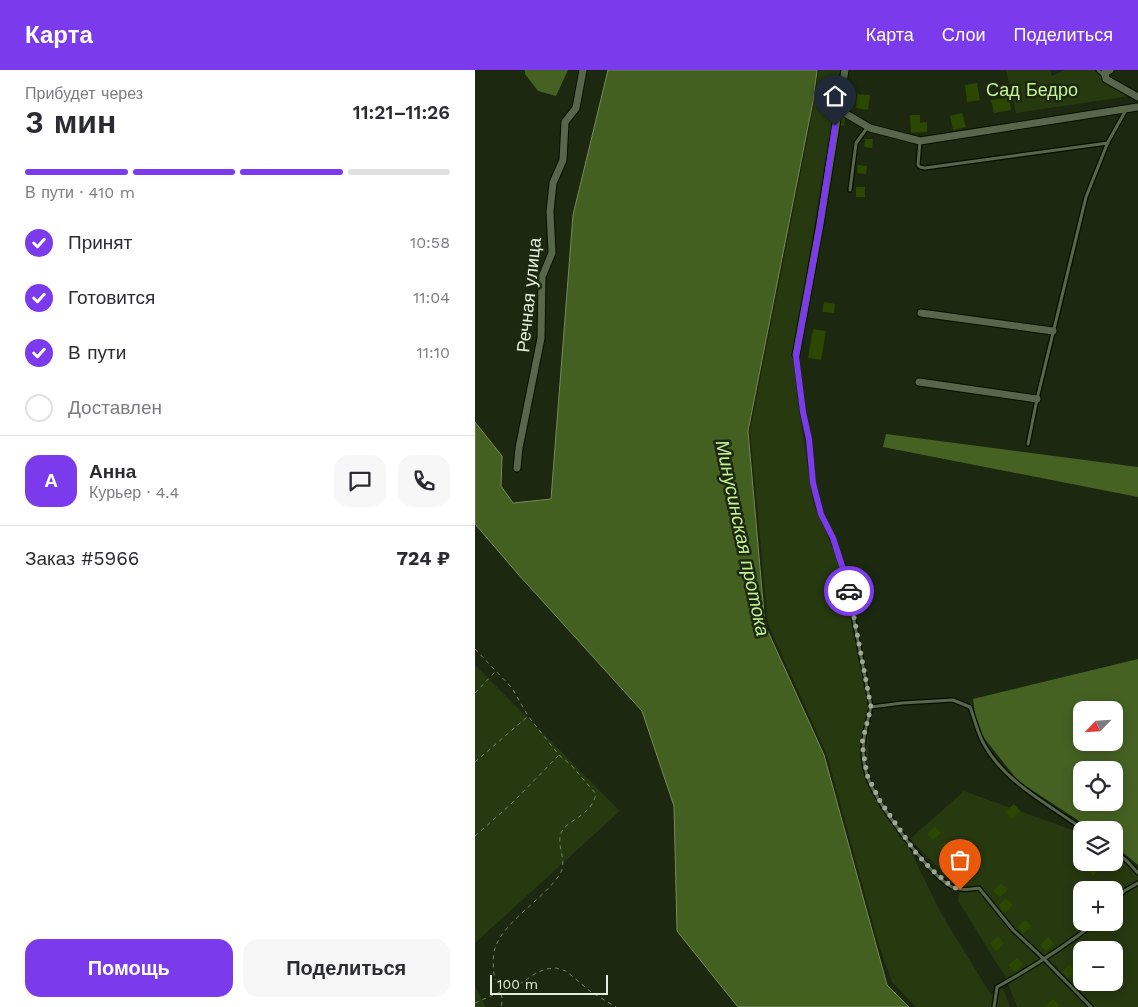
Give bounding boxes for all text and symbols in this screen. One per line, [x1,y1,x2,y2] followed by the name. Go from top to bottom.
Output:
[25,21,93,49] text: Карта
[866,24,914,45] text: Карта
[942,24,986,45] text: Слои
[1014,24,1113,45] text: Поделиться
[814,75,856,126] pin
[986,79,1078,100] park label: Сад Бедро
[821,82,849,110] icon: home
[25,84,143,103] text: Прибудет через
[353,101,450,124] text: 11:21–11:26
[25,103,116,141] text: 3 мин
[25,183,135,202] text: В пути · 410 m
[25,229,53,257] icon: check
[68,231,132,254] text: Принят
[410,233,450,252] text: 10:58
[512,236,545,353] street label: Речная улица
[25,284,53,312] icon: check
[68,286,155,309] text: Готовится
[413,288,450,307] text: 11:04
[25,339,53,367] icon: check
[68,341,126,364] text: В пути
[417,343,450,362] text: 11:10
[68,396,162,419] text: Доставлен
[710,438,775,638] water label: Минусинская протока
[334,455,386,507] button: chat
[398,455,450,507] button: phone
[89,460,136,483] text: Анна
[44,469,58,492] text: А
[89,483,179,502] text: Курьер · 4.4
[25,547,139,570] text: Заказ #5966
[397,547,450,570] text: 724 ₽
[824,566,874,616] courier
[835,577,863,605] icon: car
[1073,701,1123,751] north arrow
[1073,701,1123,991] map controls
[1073,761,1123,811] button: locate
[1073,821,1123,871] button: layers
[939,839,981,890] pin
[946,846,974,874] icon: bag
[1073,881,1123,931] button: +
[25,939,233,997] button: Помощь
[243,939,450,997] button: Поделиться
[1073,941,1123,991] button: −
[490,972,607,995] scale bar
[497,976,538,992] text: 100 m

